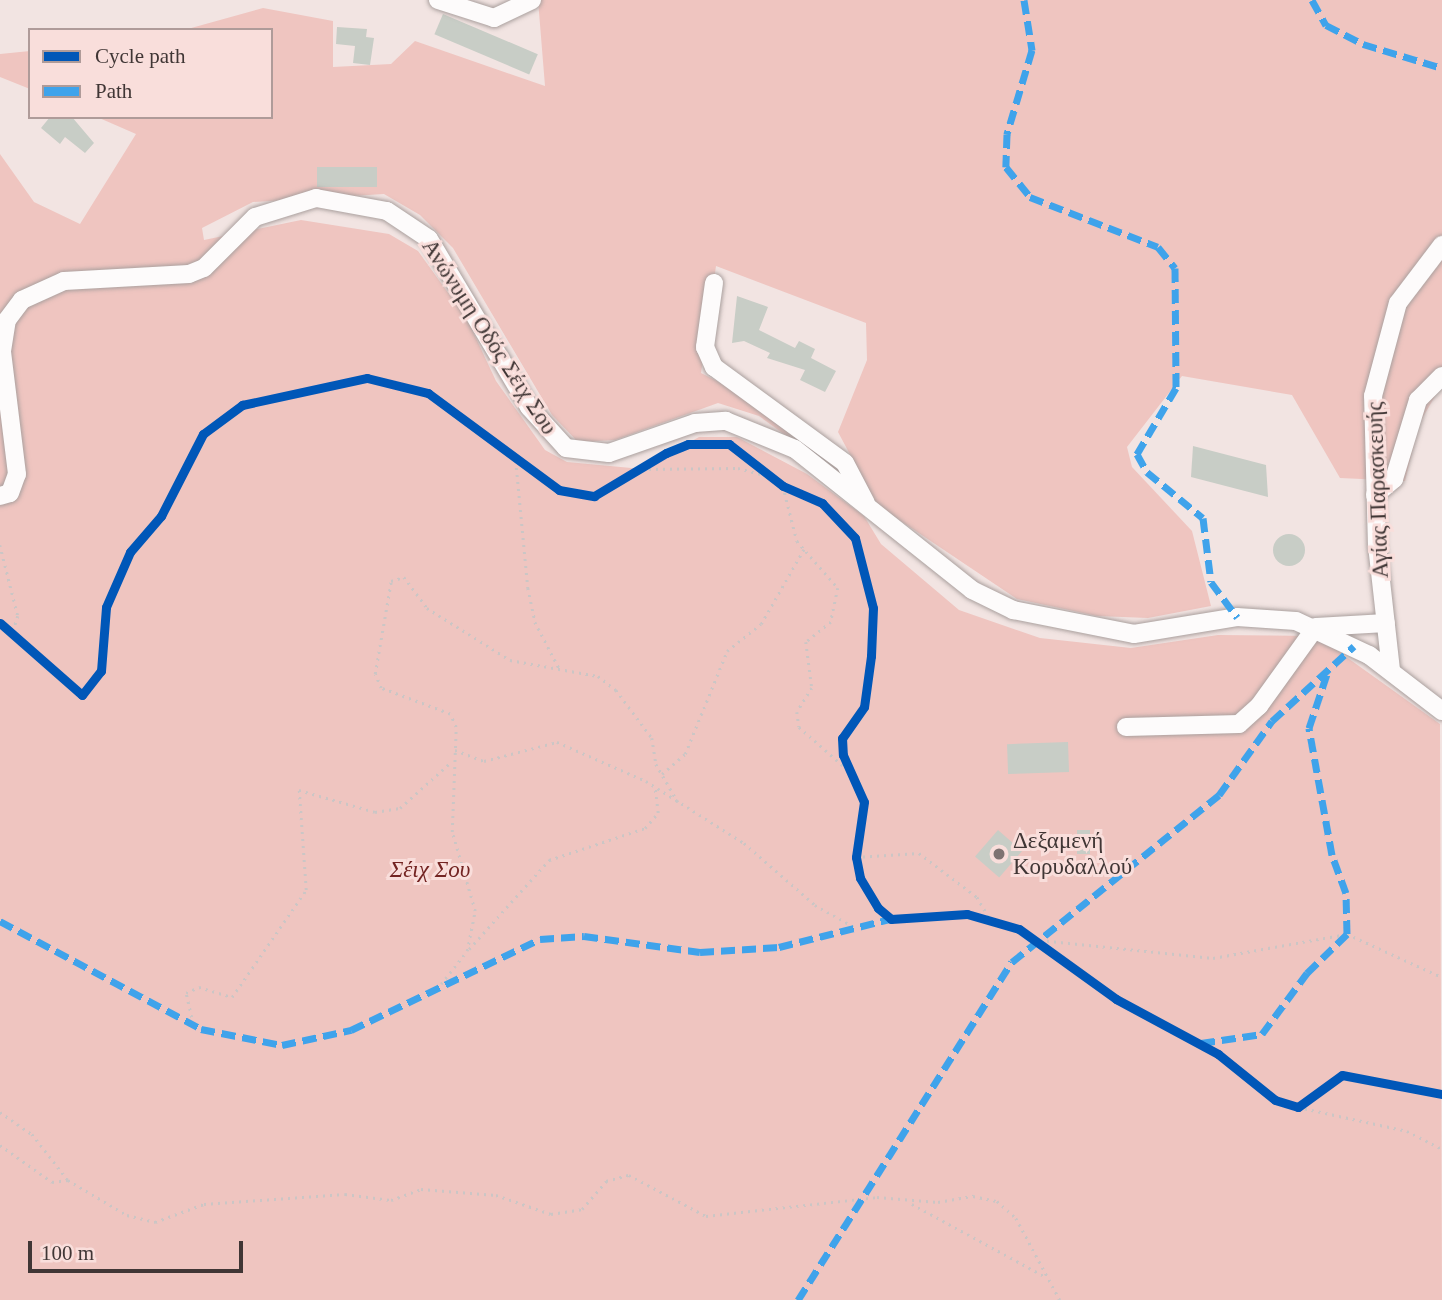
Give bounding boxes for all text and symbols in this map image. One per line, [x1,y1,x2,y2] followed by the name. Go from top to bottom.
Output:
[28,28,273,119] legend
[95,44,185,68] text: Cycle path
[95,79,132,103] text: Path
[415,234,563,440] street label: Ανώνυμη Οδός Σέιχ Σου
[1361,401,1395,579] street label: Αγίας Παρασκευής
[1013,827,1132,881] place label: Δεξαμενή Κορυδαλλού
[991,846,1007,862] marker: Δεξαμενή Κορυδαλλού
[390,856,470,884] park label: Σέιχ Σου
[32,1226,247,1270] scale bar
[41,1241,94,1265] text: 100 m

